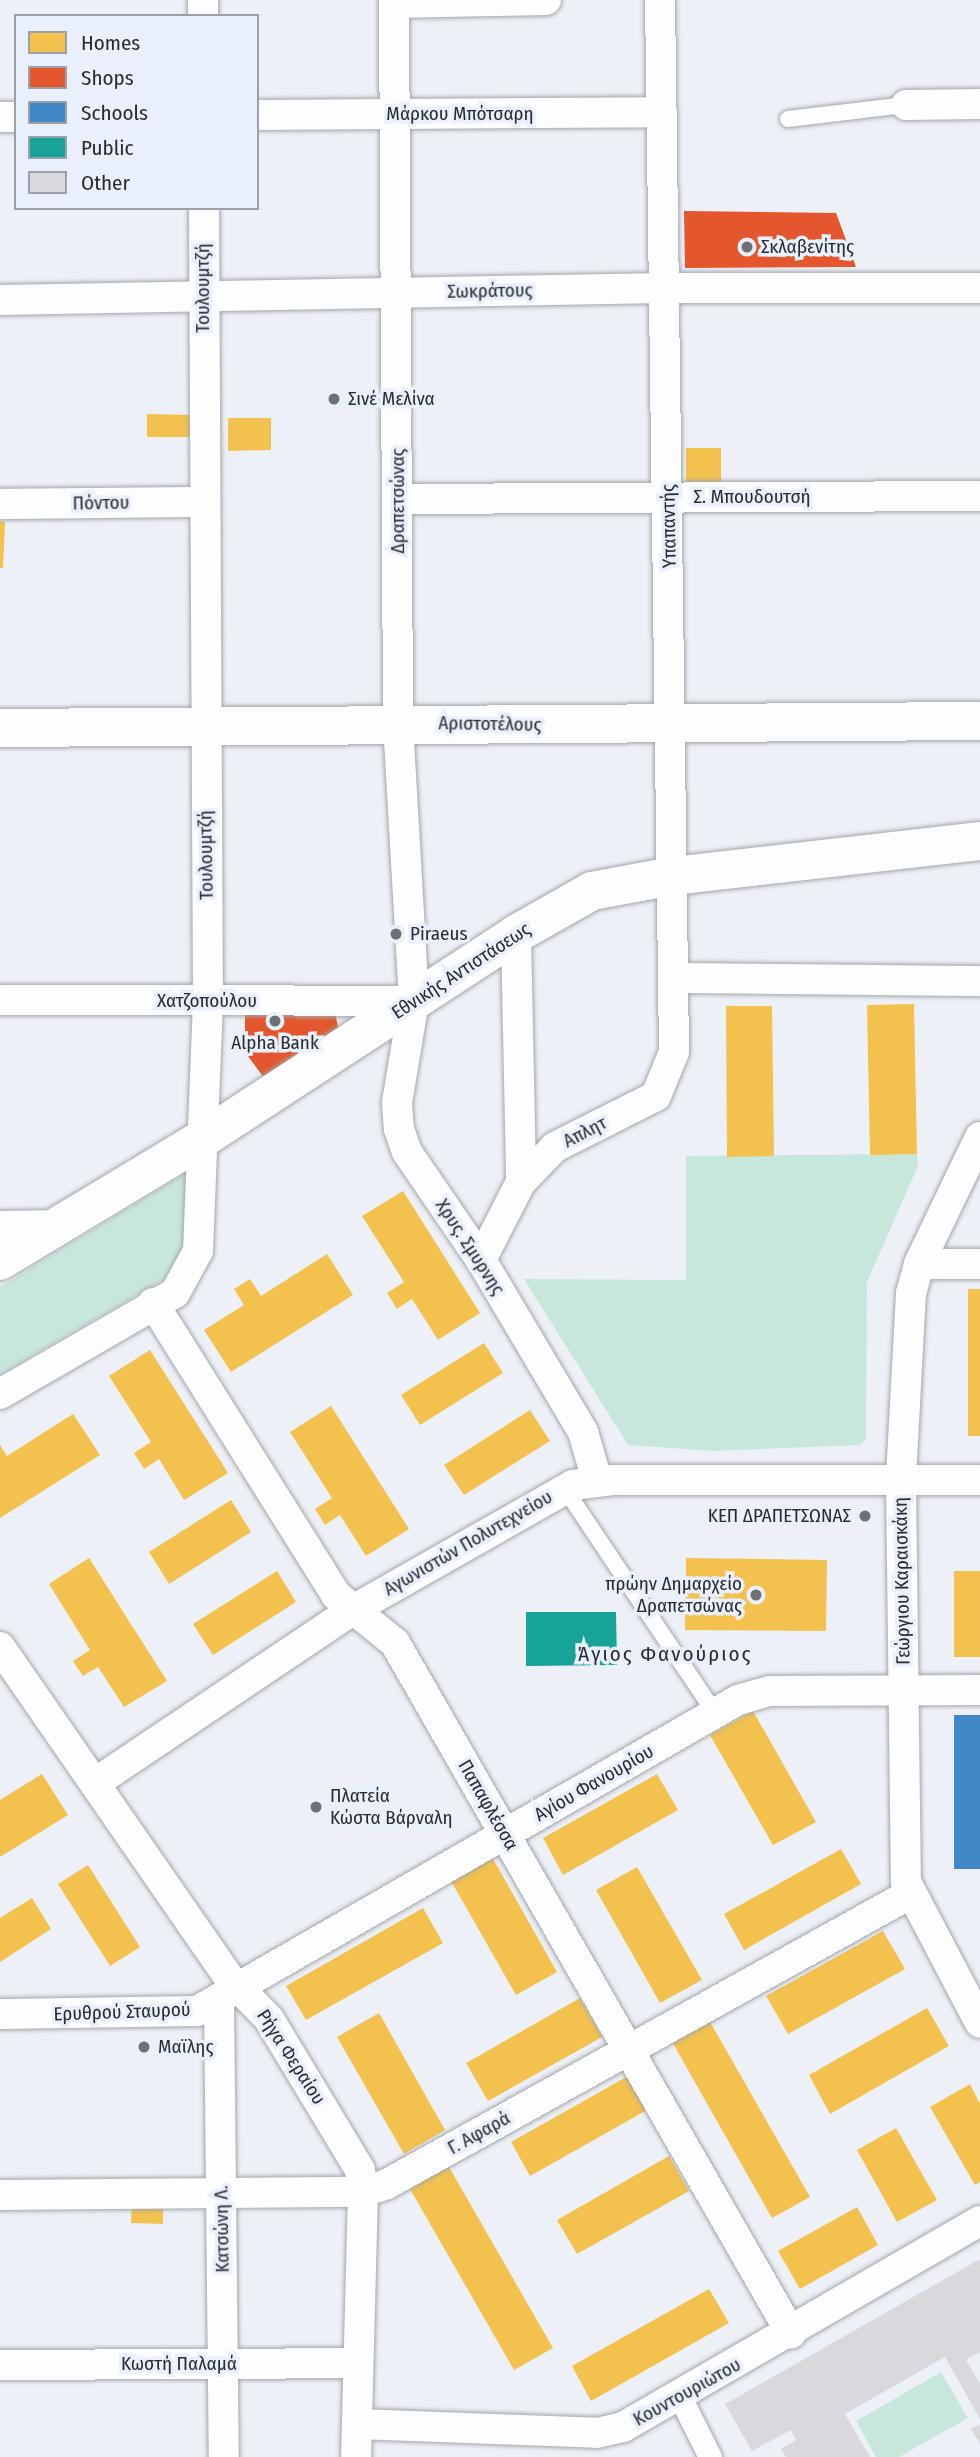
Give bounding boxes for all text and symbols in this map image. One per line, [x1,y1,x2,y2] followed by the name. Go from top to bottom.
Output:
[14,14,259,210] legend
[81,30,140,56] text: Homes
[81,65,134,91] text: Shops
[81,100,148,126] text: Schools
[386,103,534,125] street label: Μάρκου Μπότσαρη
[81,135,133,161] text: Public
[81,170,130,196] text: Other
[761,236,854,258] place label: Σκλαβενίτης
[739,239,755,255] marker: Σκλαβενίτης
[192,243,214,333] street label: Τουλουμτζή
[447,279,533,303] street label: Σωκράτους
[348,388,435,410] place label: Σινέ Μελίνα
[326,391,342,407] marker: Σινέ Μελίνα
[387,448,409,554] street label: Δραπετσώνας
[657,484,681,568] street label: Υπαπαντής
[693,486,811,508] street label: Σ. Μπουδουτσή
[72,491,130,515] street label: Πόντου
[438,712,542,736] street label: Αριστοτέλους
[194,810,218,900] street label: Τουλουμτζή
[387,918,535,1024] street label: Εθνικής Αντιστάσεως
[410,923,468,945] place label: Piraeus
[388,926,404,942] marker: Piraeus
[157,990,257,1012] street label: Χατζοπούλου
[267,1013,283,1029] marker: Alpha Bank
[231,1032,319,1054] place label: Alpha Bank
[559,1111,611,1153] street label: Απλητ
[431,1195,509,1299] street label: Χρυς. Σμυρνης
[380,1485,556,1601] street label: Αγωνιστών Πολυτεχνείου
[889,1497,915,1665] street label: Γεώργιου Καραισκάκη
[708,1505,851,1527] place label: ΚΕΠ ΔΡΑΠΕΤΣΩΝΑΣ
[857,1508,873,1524] marker: ΚΕΠ ΔΡΑΠΕΤΣΩΝΑΣ
[605,1573,742,1617] place label: πρώην Δημαρχείο Δραπετσώνας
[748,1587,764,1603] marker: πρώην Δημαρχείο Δραπετσώνας
[579,1641,751,1667] district label: Άγιος Φανούριος
[530,1740,658,1826] street label: Αγίου Φανουρίου
[453,1756,523,1854] street label: Παπαφλέσσα
[330,1785,453,1829] place label: Πλατεία Κώστα Βάρναλη
[308,1799,324,1815] marker: Πλατεία Κώστα Βάρναλη
[53,1998,191,2026] street label: Ερυθρού Σταυρού
[252,2005,330,2109] street label: Ρήγα Φεραίου
[158,2036,213,2058] place label: Μαϊλης
[136,2039,152,2055] marker: Μαϊλης
[444,2107,514,2159] street label: Γ. Αφαρά
[210,2185,234,2273] street label: Κατσώνη Λ.
[121,2353,237,2375] street label: Κωστή Παλαμά
[629,2353,745,2431] street label: Κουντουριώτου

